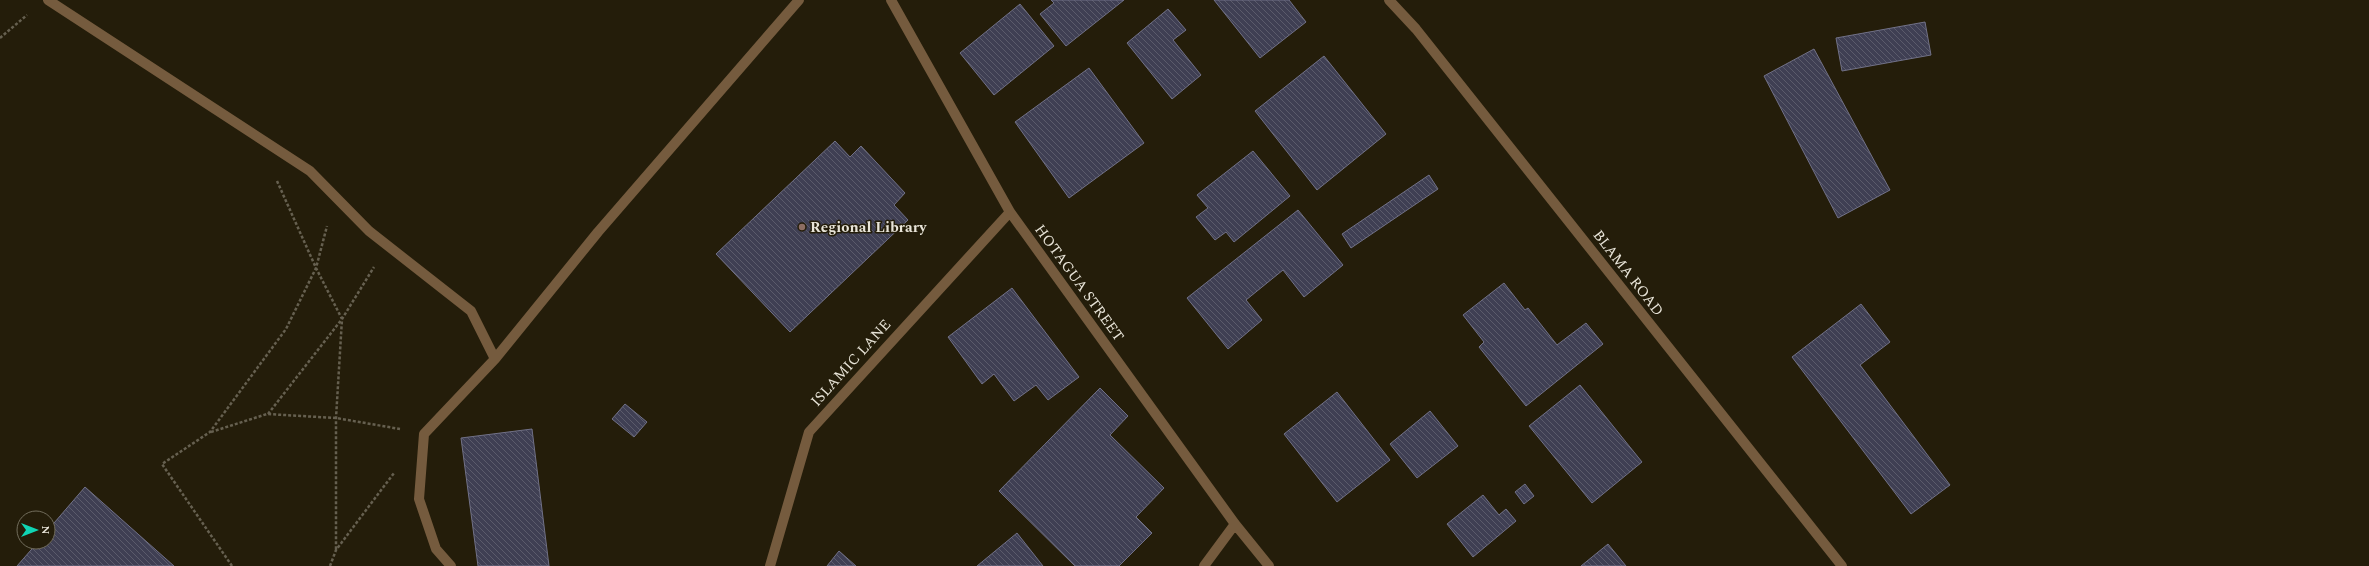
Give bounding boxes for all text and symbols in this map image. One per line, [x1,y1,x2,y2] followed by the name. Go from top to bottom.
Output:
[810,216,927,239] place label: Regional Library
[1028,219,1130,347] street label: HOTAGUA STREET
[797,222,807,232] marker: Regional Library
[1587,225,1669,321] street label: BLAMA ROAD
[805,314,897,412] street label: ISLAMIC LANE
[16,510,56,550] north arrow
[37,526,54,535] text: N

